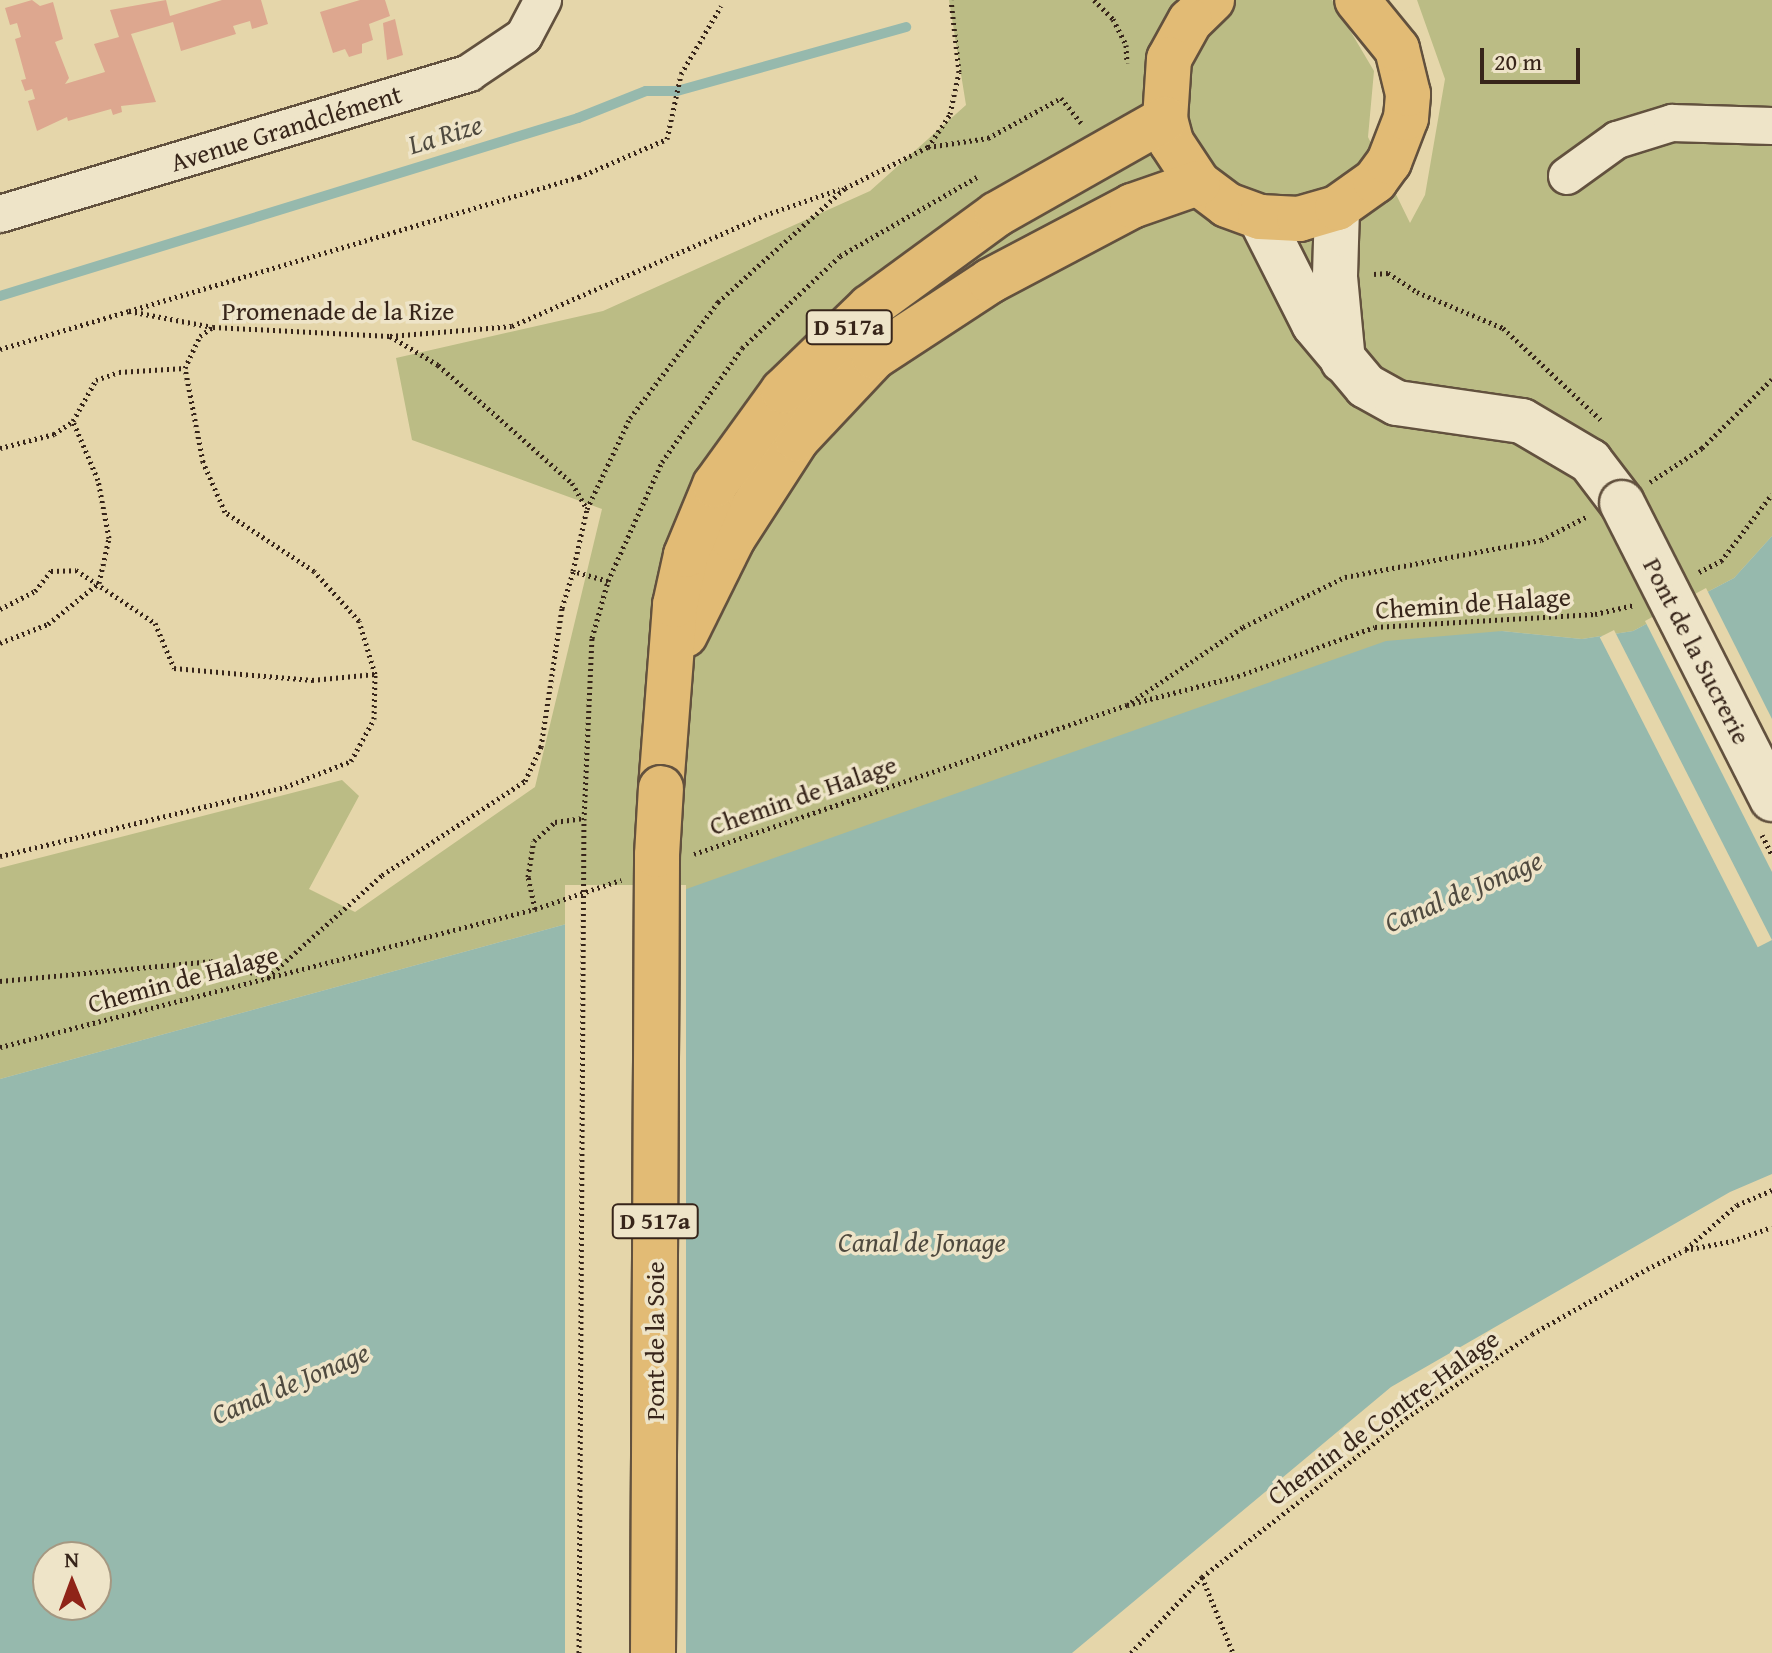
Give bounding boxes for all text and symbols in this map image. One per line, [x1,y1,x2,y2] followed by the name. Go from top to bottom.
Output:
[1484,32,1584,82] scale bar
[1494,44,1542,79] text: 20 m
[167,78,405,178] street label: Avenue Grandclément
[404,107,486,161] water label: La Rize
[222,295,454,327] street label: Promenade de la Rize
[805,307,893,347] road number: D 517a
[1637,553,1757,749] street label: Pont de la Sucrerie
[1374,581,1572,625] street label: Chemin de Halage
[705,748,901,842] street label: Chemin de Halage
[1379,843,1547,939] water label: Canal de Jonage
[84,939,282,1019] street label: Chemin de Halage
[611,1201,699,1241] road number: D 517a
[838,1225,1006,1259] water label: Canal de Jonage
[639,1261,671,1421] street label: Pont de la Soie
[1261,1323,1505,1511] street label: Chemin de Contre-Halage
[206,1335,374,1431] water label: Canal de Jonage
[32,1541,112,1621] north arrow
[64,1543,79,1575] text: N

